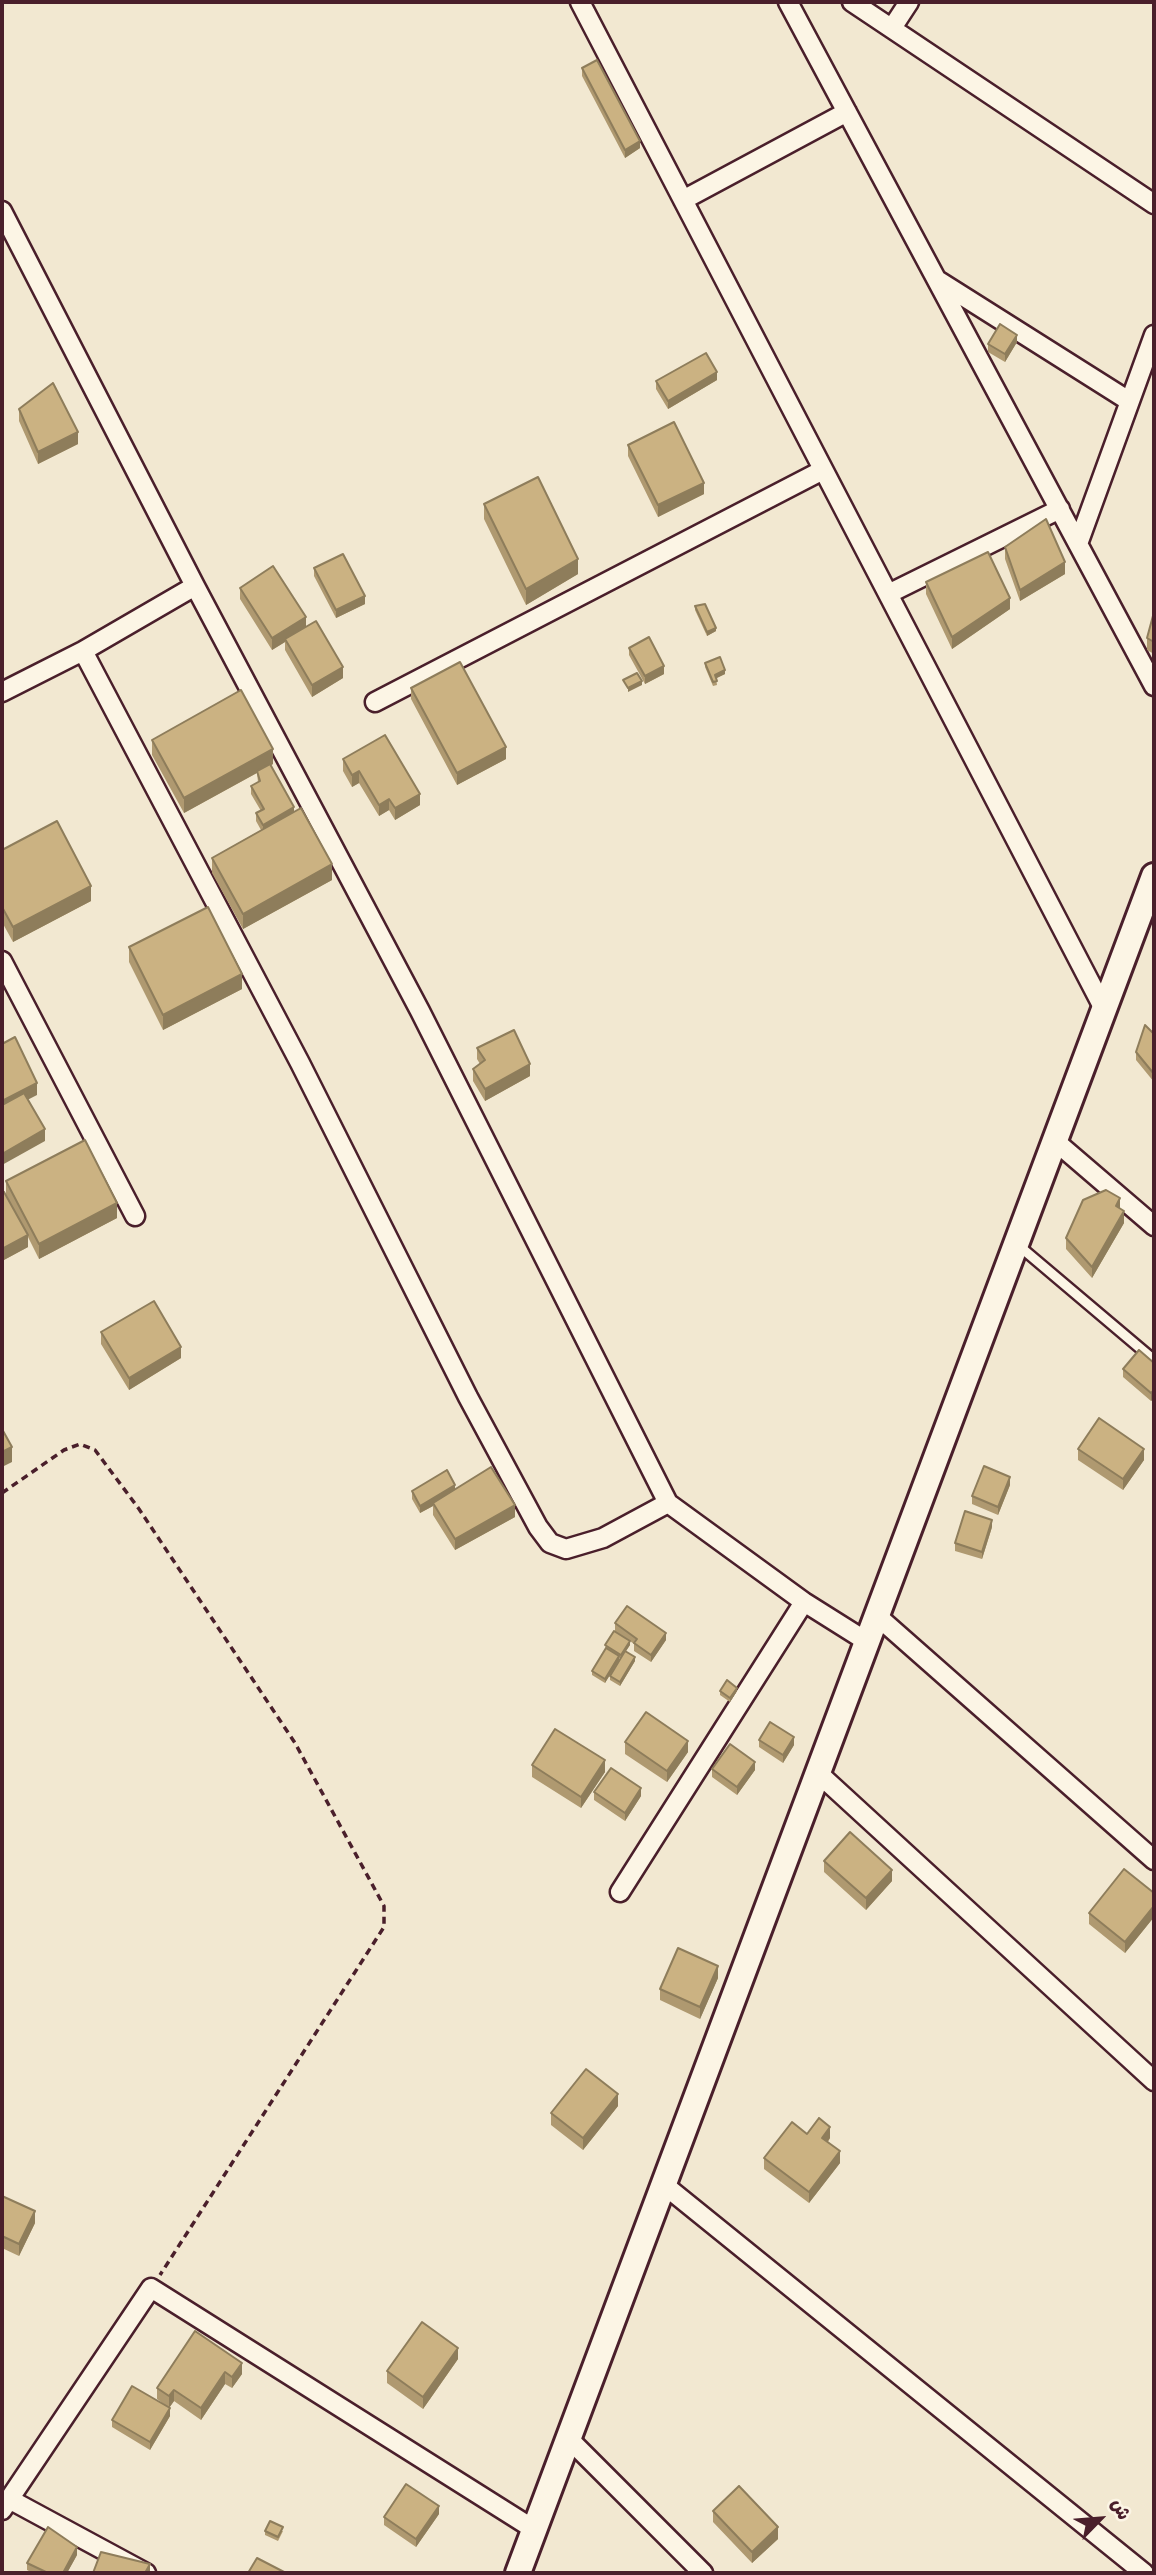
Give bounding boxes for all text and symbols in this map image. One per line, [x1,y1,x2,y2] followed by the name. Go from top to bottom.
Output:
[1065,2484,1135,2554] north arrow
[1103,2495,1136,2525] text: ش

